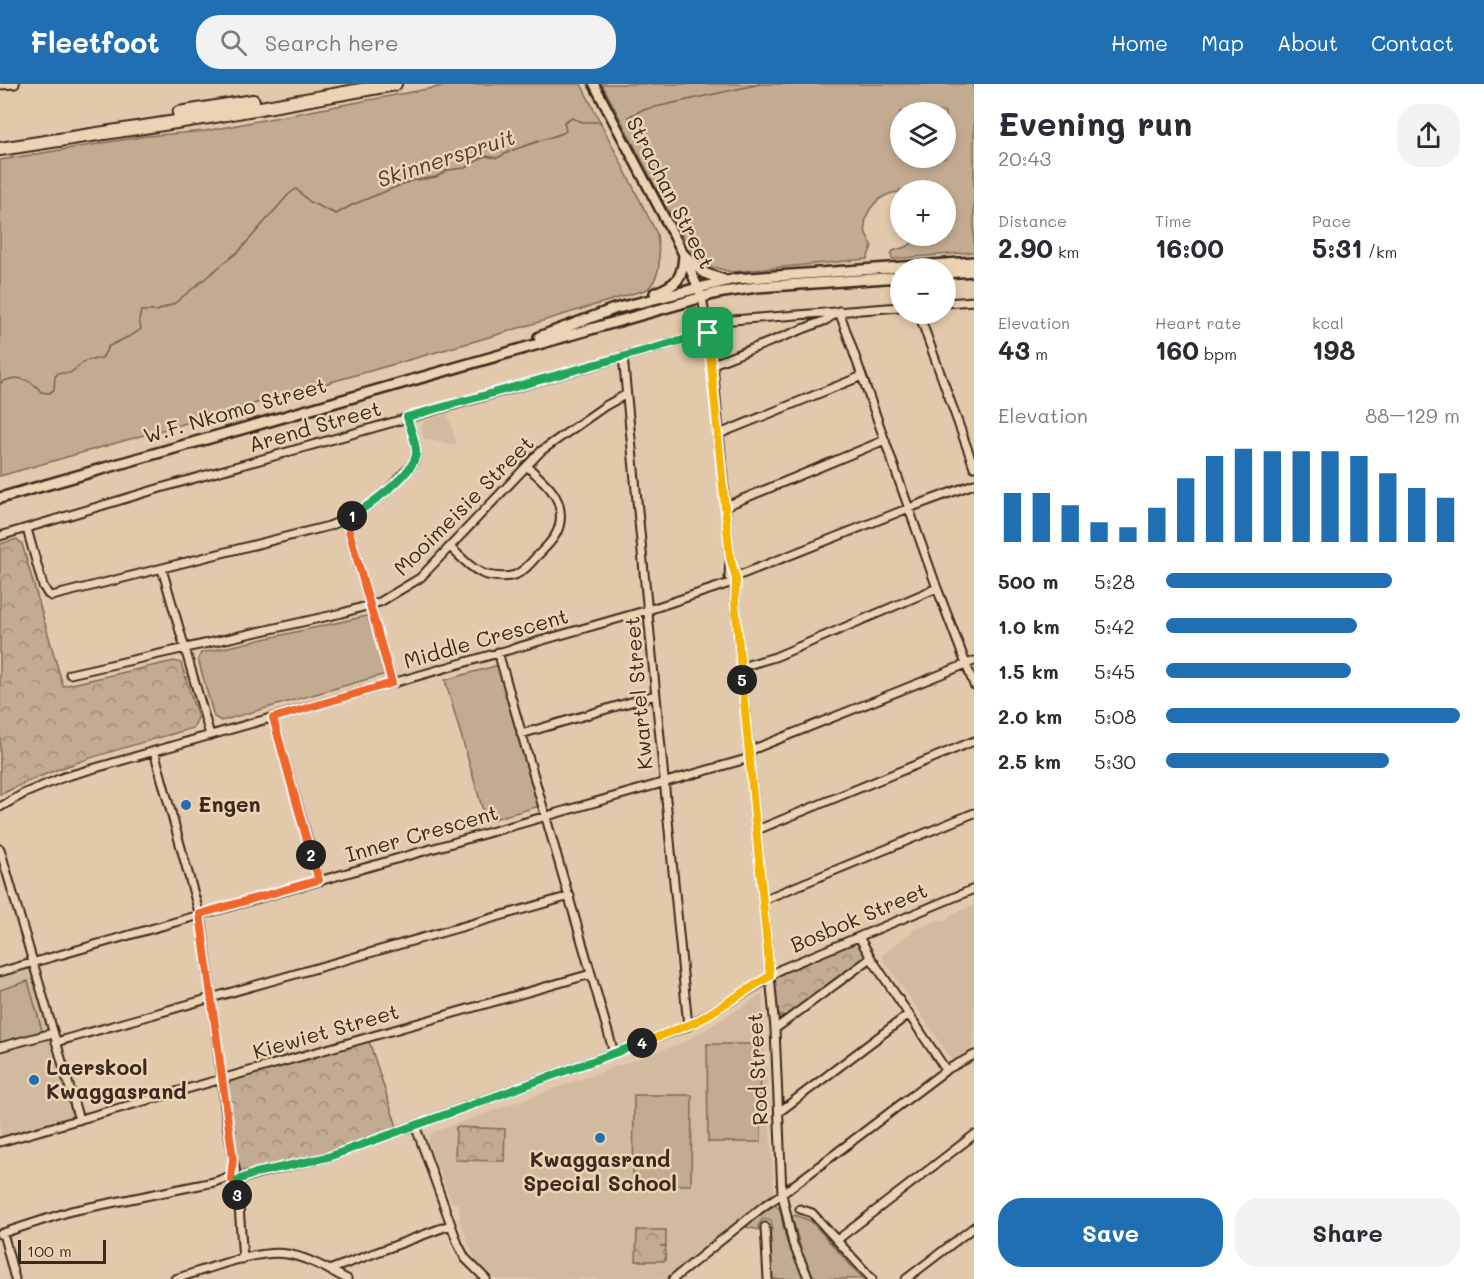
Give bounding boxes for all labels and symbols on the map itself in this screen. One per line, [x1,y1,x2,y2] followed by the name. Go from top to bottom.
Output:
[621,112,721,273] street label: Strachan Street
[373,122,519,194] water label: Skinnerspruit
[682,307,733,358] pin
[140,371,329,449] street label: W.F. Nkomo Street
[245,394,384,457] street label: Arend Street
[387,429,539,581] street label: Mooimeisie Street
[337,501,367,531] pin: 1
[400,601,571,674] street label: Middle Crescent
[617,615,658,771] street label: Kwartel Street
[727,665,757,695] pin: 5
[198,790,261,817] place label: Engen
[179,798,193,812] marker: Engen
[342,798,501,867] street label: Inner Crescent
[296,840,326,870] pin: 2
[786,876,931,958] street label: Bosbok Street
[249,997,402,1064] street label: Kiewiet Street
[740,1012,773,1126] street label: Rod Street
[627,1028,657,1058] pin: 4
[46,1053,187,1104] place label: Laerskool Kwaggasrand
[27,1073,41,1087] marker: Laerskool Kwaggasrand
[593,1131,607,1145] marker: Kwaggasrand Special School
[523,1145,677,1196] place label: Kwaggasrand Special School
[222,1180,252,1210] pin: 3
[18,1237,106,1264] scale bar

